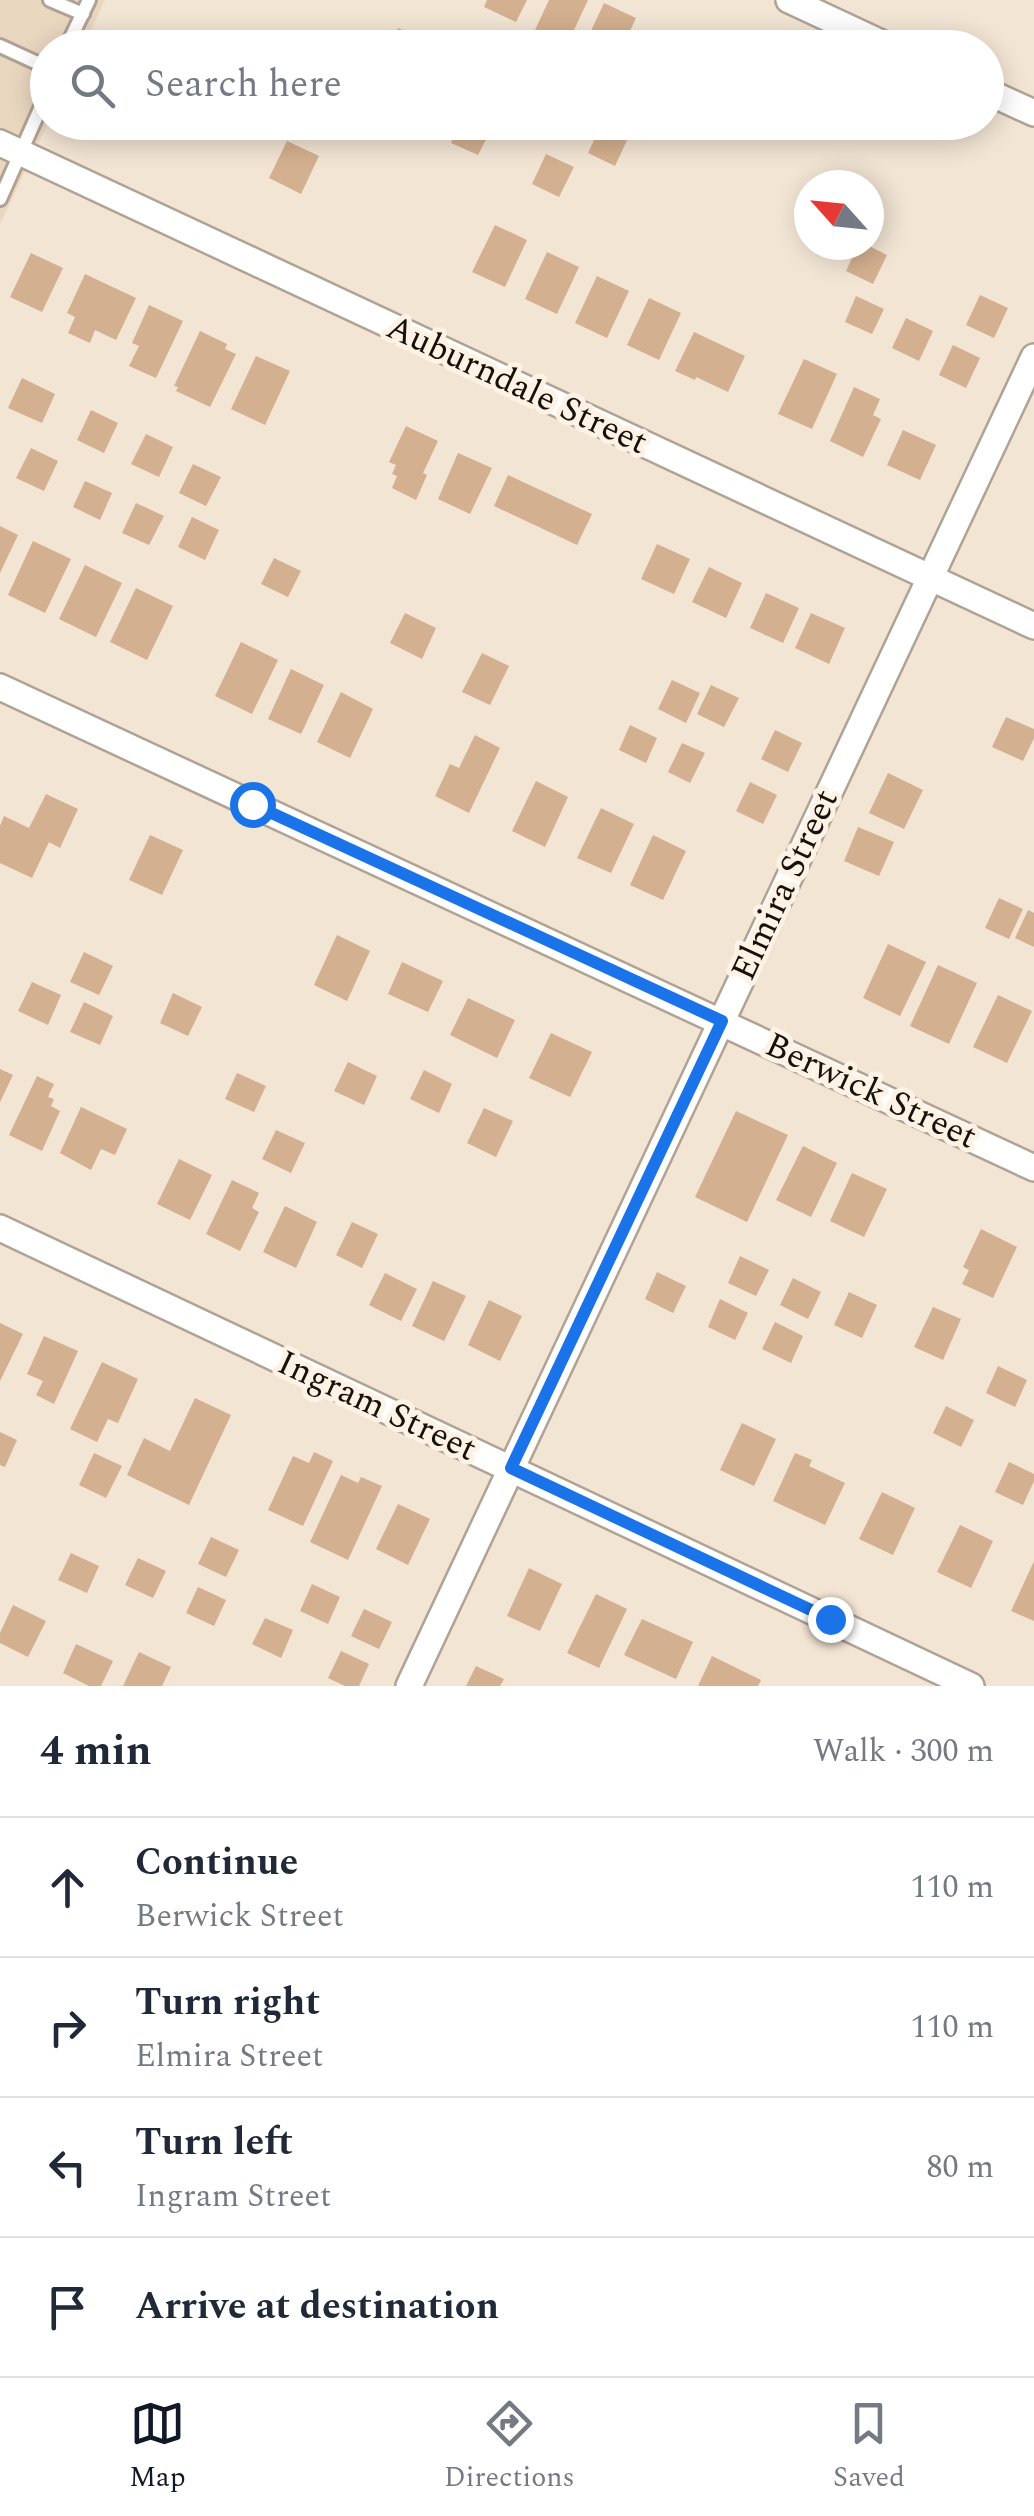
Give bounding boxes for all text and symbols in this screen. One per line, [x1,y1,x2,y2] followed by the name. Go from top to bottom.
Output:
[30,30,1004,140] search box
[145,56,342,114] text: Search here
[65,58,120,113] icon: search
[794,170,884,260] north arrow
[378,301,656,469] street label: Auburndale Street
[717,780,853,990] street label: Elmira Street
[230,782,276,828] route start
[756,1019,986,1163] street label: Berwick Street
[269,1337,485,1475] street label: Ingram Street
[808,1597,854,1643] route end
[40,1720,152,1783] text: 4 min
[813,1727,994,1776] text: Walk · 300 m
[135,1834,298,1892] text: Continue
[40,1860,95,1915] icon: ahead
[910,1863,994,1912] text: 110 m
[135,1892,344,1941] text: Berwick Street
[135,1974,320,2032] text: Turn right
[40,2000,95,2055] icon: right
[910,2003,994,2052] text: 110 m
[135,2032,323,2081] text: Elmira Street
[135,2114,293,2172] text: Turn left
[40,2140,95,2195] icon: left
[926,2143,994,2192] text: 80 m
[135,2172,331,2221] text: Ingram Street
[135,2278,499,2336] text: Arrive at destination
[40,2280,95,2335] icon: arrive
[129,2396,186,2499] tab: Map
[444,2396,575,2499] tab: Directions
[833,2396,905,2499] tab: Saved

